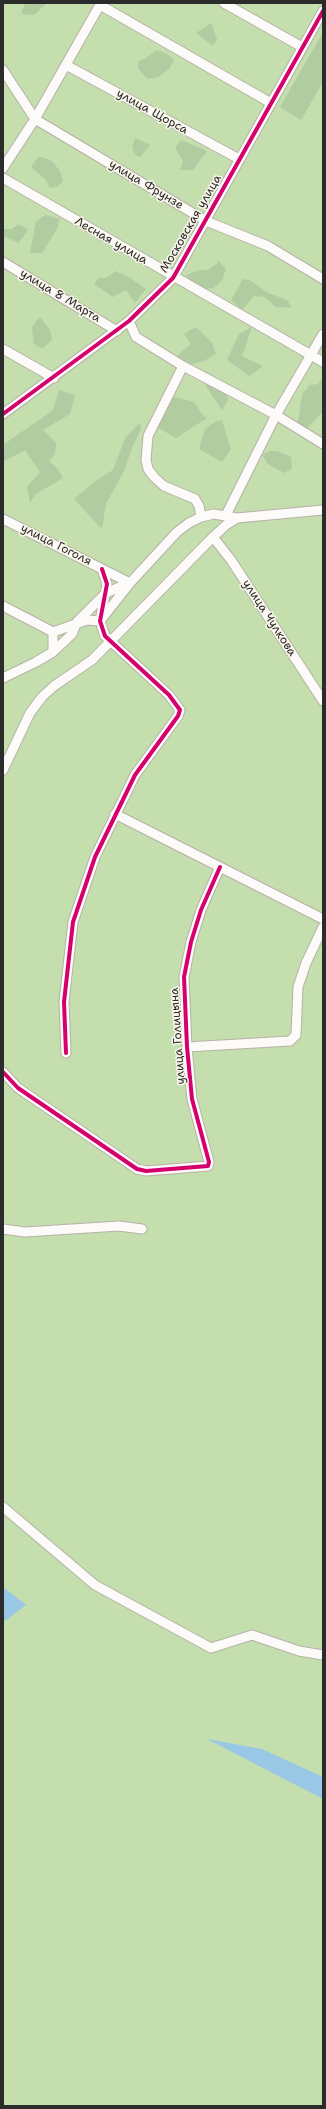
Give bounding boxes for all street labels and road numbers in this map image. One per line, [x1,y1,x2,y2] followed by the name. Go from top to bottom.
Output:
[114,86,190,138] street label: улица Щорса
[106,157,186,213] street label: улица Фрунзе
[157,172,225,276] street label: Московская улица
[72,214,150,268] street label: Лесная улица
[17,266,103,326] street label: улица 8 Марта
[18,521,94,569] street label: улица Гоголя
[239,577,299,659] street label: улица Чулкова
[167,987,189,1085] street label: улица Голицына

